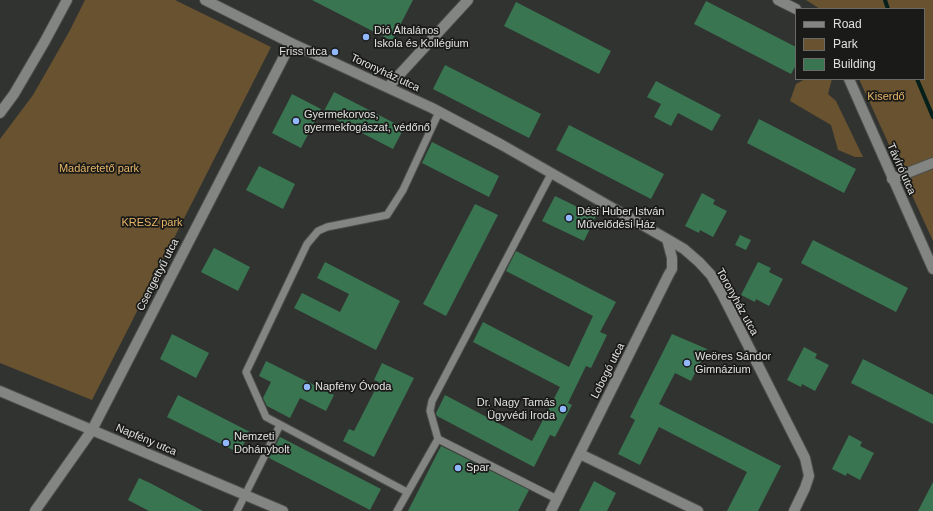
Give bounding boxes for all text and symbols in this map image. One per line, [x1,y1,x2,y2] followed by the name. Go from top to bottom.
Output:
[795,8,925,80] legend
[833,17,862,31] text: Road
[374,24,469,50] place label: Dió Általános Iskola és Kollégium
[361,32,371,42] marker: Dió Általános Iskola és Kollégium
[833,37,858,51] text: Park
[279,45,327,59] place label: Friss utca
[330,47,340,57] marker: Friss utca
[348,51,422,95] street label: Toronyház utca
[833,57,876,71] text: Building
[867,90,905,104] park label: Kiserdő
[304,108,430,134] place label: Gyermekorvos, gyermekfogászat, védőnő
[291,116,301,126] marker: Gyermekorvos, gyermekfogászat, védőnő
[884,141,918,197] street label: Távíró utca
[59,162,139,176] park label: Madáretető park
[577,205,664,231] place label: Dési Huber István Művelődési Ház
[564,213,574,223] marker: Dési Huber István Művelődési Ház
[121,216,183,230] park label: KRESZ park
[134,237,182,313] street label: Csengettyű utca
[713,266,761,338] street label: Toronyház utca
[588,341,628,401] street label: Lobogó utca
[695,350,771,376] place label: Weöres Sándor Gimnázium
[682,358,692,368] marker: Weöres Sándor Gimnázium
[315,380,391,394] place label: Napfény Óvoda
[302,382,312,392] marker: Napfény Óvoda
[477,396,555,422] place label: Dr. Nagy Tamás Ügyvédi Iroda
[558,404,568,414] marker: Dr. Nagy Tamás Ügyvédi Iroda
[114,421,178,459] street label: Napfény utca
[234,430,290,456] place label: Nemzeti Dohánybolt
[221,438,231,448] marker: Nemzeti Dohánybolt
[466,461,489,475] place label: Spar
[453,463,463,473] marker: Spar

